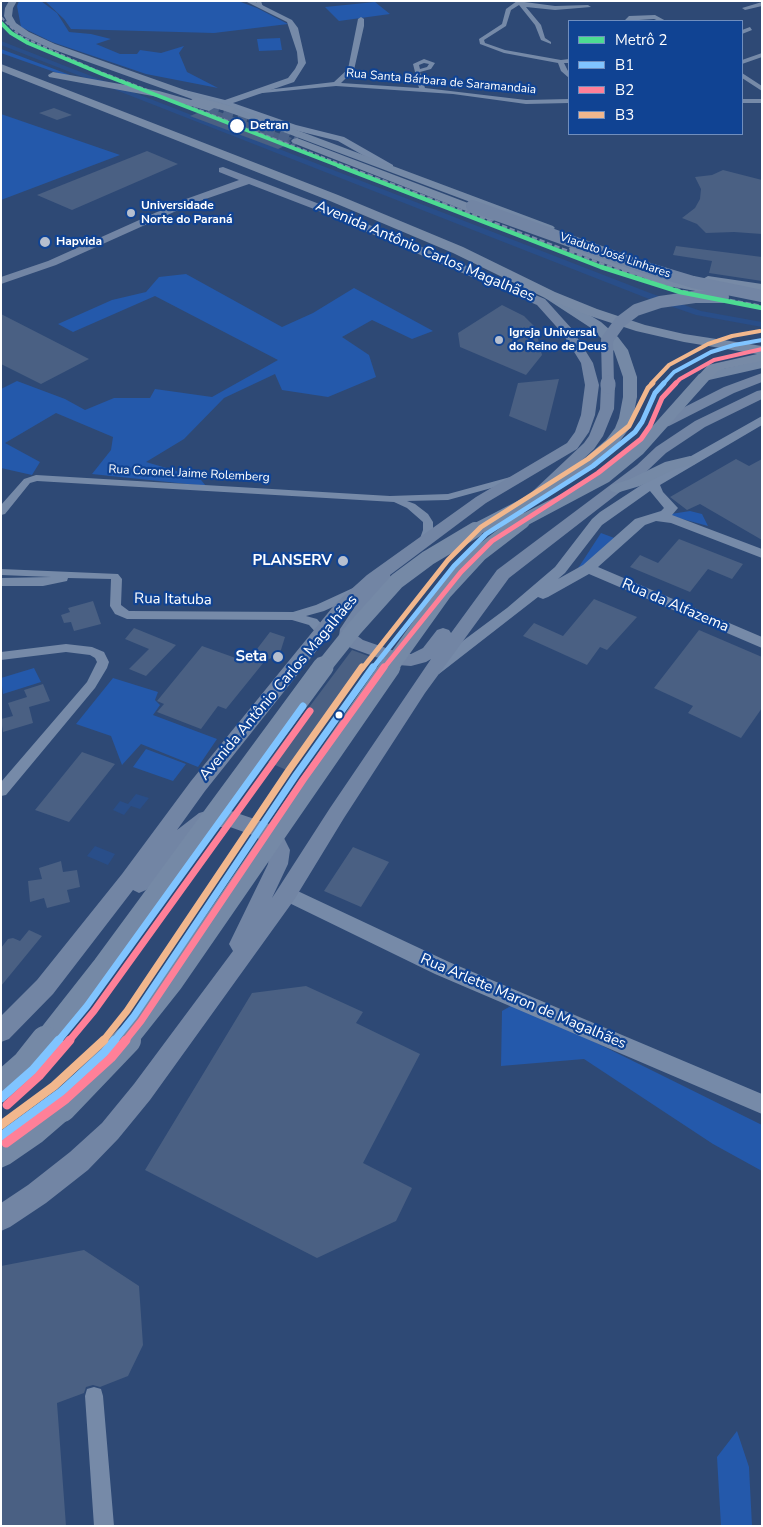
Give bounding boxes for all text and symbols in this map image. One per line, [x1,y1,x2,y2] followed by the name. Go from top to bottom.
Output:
[568,20,743,135] legend
[615,30,668,50] text: Metrô 2
[615,55,634,75] text: B1
[345,67,537,97] street label: Rua Santa Bárbara de Saramandaia
[615,80,634,100] text: B2
[615,105,634,125] text: B3
[228,117,246,135] marker: Detran
[250,119,288,133] place label: Detran
[313,198,537,306] street label: Avenida Antônio Carlos Magalhães
[141,199,232,227] place label: Universidade Norte do Paraná
[125,207,137,219] marker: Universidade Norte do Paraná
[558,230,672,282] street label: Viaduto José Linhares
[38,235,52,249] marker: Hapvida
[56,235,102,249] place label: Hapvida
[509,326,607,354] place label: Igreja Universal do Reino de Deus
[493,334,505,346] marker: Igreja Universal do Reino de Deus
[108,463,270,485] street label: Rua Coronel Jaime Rolemberg
[252,552,332,570] place label: PLANSERV
[336,554,350,568] marker: PLANSERV
[619,575,731,637] street label: Rua da Alfazema
[134,590,212,610] street label: Rua Itatuba
[196,592,362,784] street label: Avenida Antônio Carlos Magalhães
[235,648,267,666] place label: Seta
[271,650,285,664] marker: Seta
[334,710,344,720] unlabelled marker
[417,950,629,1054] street label: Rua Arlette Maron de Magalhães

